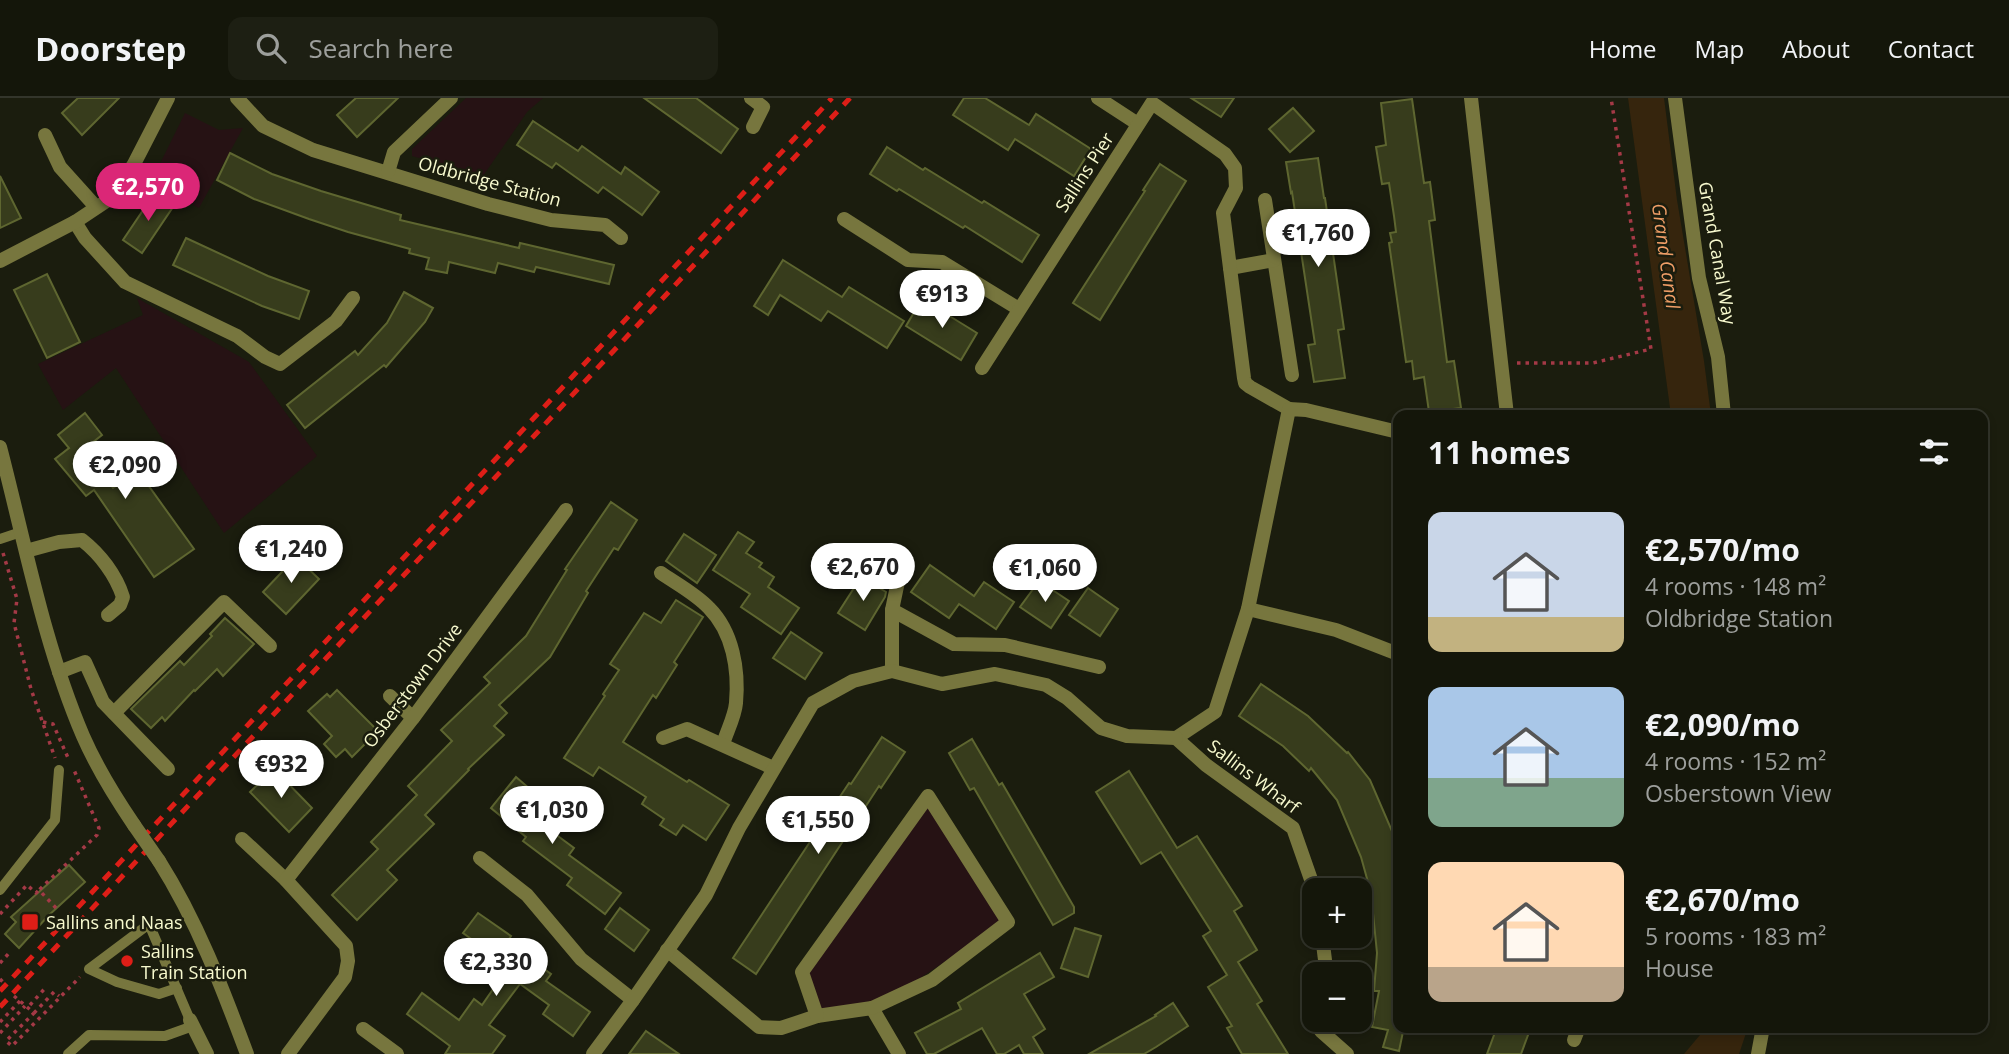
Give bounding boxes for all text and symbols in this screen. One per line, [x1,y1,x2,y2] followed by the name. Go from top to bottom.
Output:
[228,17,718,80] search box
[35,26,186,71] text: Doorstep
[252,29,290,67] icon: search
[308,30,453,66] text: Search here
[1589,32,1657,65] text: Home
[1695,32,1744,65] text: Map
[1782,32,1850,65] text: About
[1888,32,1974,65] text: Contact
[1049,127,1119,217] street label: Sallins Pier
[416,150,564,212] street label: Oldbridge Station
[91,164,205,223] pin: €2,570
[112,170,184,202] text: €2,570
[1694,180,1743,327] street label: Grand Canal Way
[1646,201,1686,312] water label: Grand Canal
[1261,209,1375,269] pin: €1,760
[1282,216,1354,248] text: €1,760
[901,271,983,330] pin: €913
[916,277,968,309] text: €913
[1428,432,1571,473] text: 11 homes
[1915,433,1953,471] icon: filters
[68,442,182,501] pin: €2,090
[89,448,161,480] text: €2,090
[234,526,348,585] pin: €1,240
[1645,529,1800,570] text: €2,570/mo
[255,532,327,564] text: €1,240
[1484,540,1568,624] icon: home
[806,544,920,603] pin: €2,670
[988,545,1102,604] pin: €1,060
[827,550,899,582] text: €2,670
[1009,551,1081,583] text: €1,060
[1645,570,1826,602] text: 4 rooms · 148 m²
[1645,602,1833,634] text: Oldbridge Station
[357,618,467,752] street label: Osberstown Drive
[1645,704,1800,745] text: €2,090/mo
[1484,715,1568,799] icon: home
[1203,734,1305,819] street label: Sallins Wharf
[240,740,322,800] pin: €932
[1645,745,1826,777] text: 4 rooms · 152 m²
[255,747,307,779] text: €932
[1645,777,1831,809] text: Osberstown View
[495,786,609,846] pin: €1,030
[516,793,588,825] text: €1,030
[761,796,875,856] pin: €1,550
[782,803,854,835] text: €1,550
[1302,878,1372,1032] map controls
[1302,878,1372,948] button: +
[1645,879,1800,920] text: €2,670/mo
[1484,890,1568,974] icon: home
[46,910,183,934] place label: Sallins and Naas
[20,912,40,932] marker: Sallins and Naas
[1645,920,1826,952] text: 5 rooms · 183 m²
[141,939,248,984] place label: Sallins Train Station
[439,939,553,998] pin: €2,330
[460,945,532,977] text: €2,330
[1645,952,1714,984] text: House
[119,953,135,969] marker: Sallins Train Station
[1302,962,1372,1032] button: −

